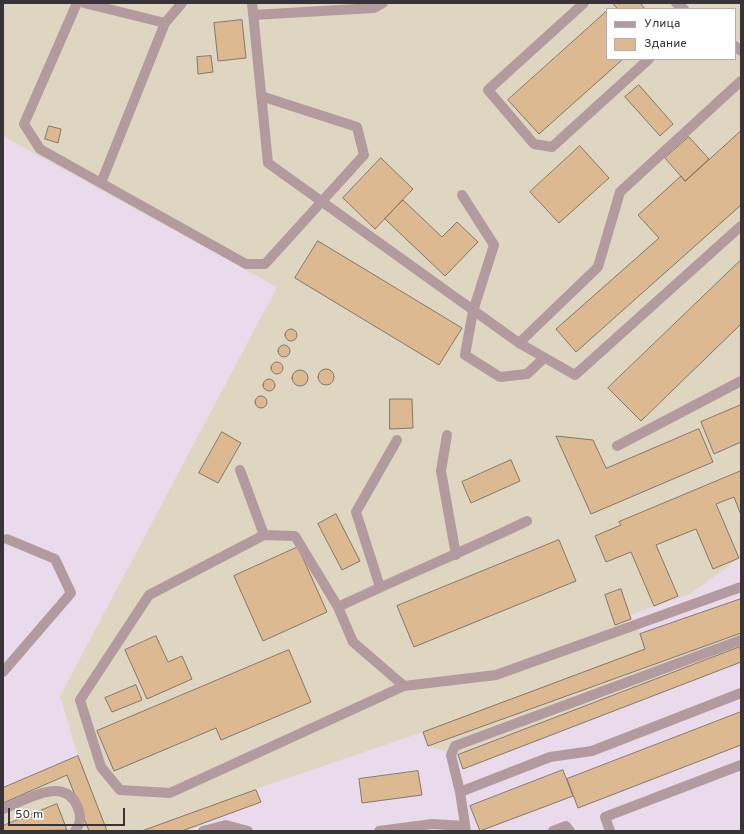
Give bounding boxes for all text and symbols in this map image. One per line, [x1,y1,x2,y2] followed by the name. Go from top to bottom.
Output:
[606,8,736,60] legend
[644,16,680,32] text: Улица
[644,36,687,52] text: Здание
[10,800,127,826] scale bar
[15,807,43,823] text: 50 m

